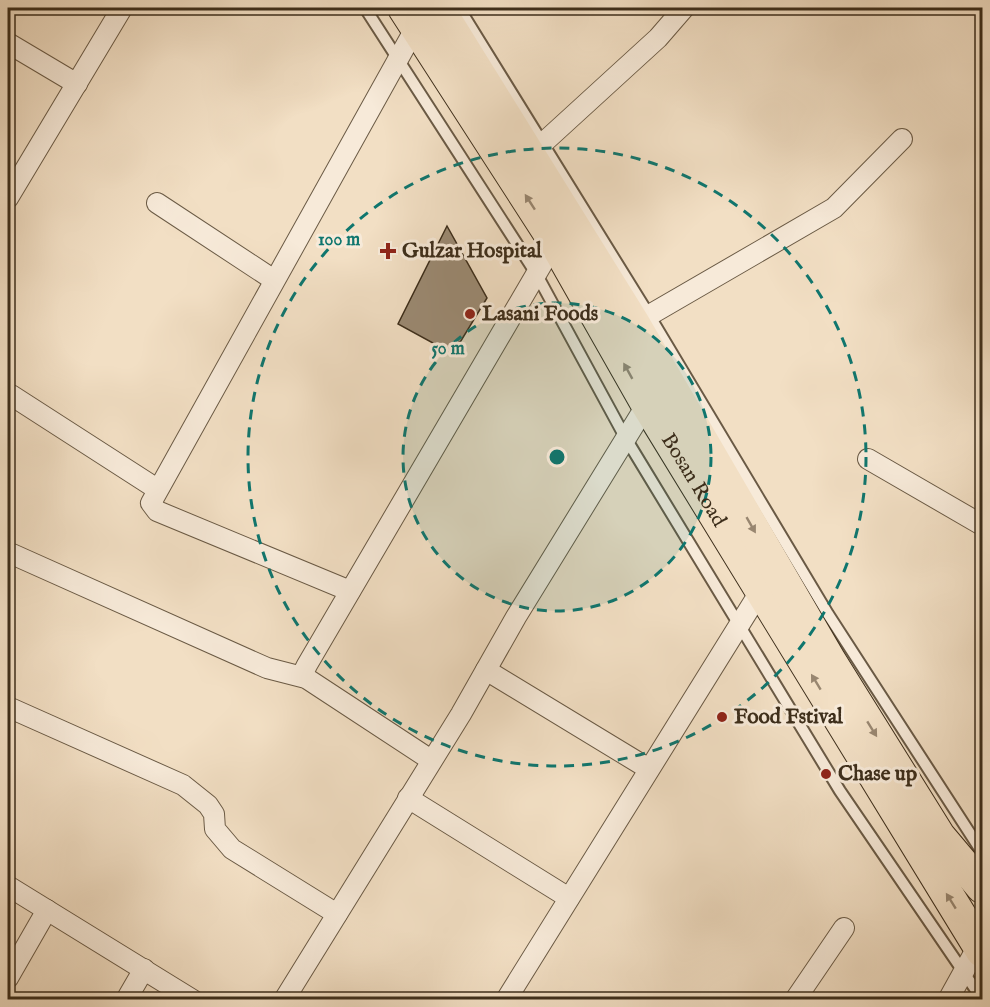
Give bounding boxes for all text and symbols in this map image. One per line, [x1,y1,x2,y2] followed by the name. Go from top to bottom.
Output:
[524,195,536,211] one-way arrow
[318,229,360,252] text: 100 m
[402,238,543,265] place label: Gulzar Hospital
[379,242,397,260] marker: Gulzar Hospital
[482,301,598,328] place label: Lasani Foods
[463,307,477,321] marker: Lasani Foods
[431,338,465,361] text: 50 m
[623,362,633,379] one-way arrow
[655,428,733,533] street label: Bosan Road
[547,447,567,467] centre of rings
[746,517,756,534] one-way arrow
[811,673,821,690] one-way arrow
[734,704,844,731] place label: Food Fstival
[715,710,729,724] marker: Food Fstival
[866,720,877,737] one-way arrow
[838,761,918,788] place label: Chase up
[819,767,833,781] marker: Chase up
[946,893,957,909] one-way arrow

